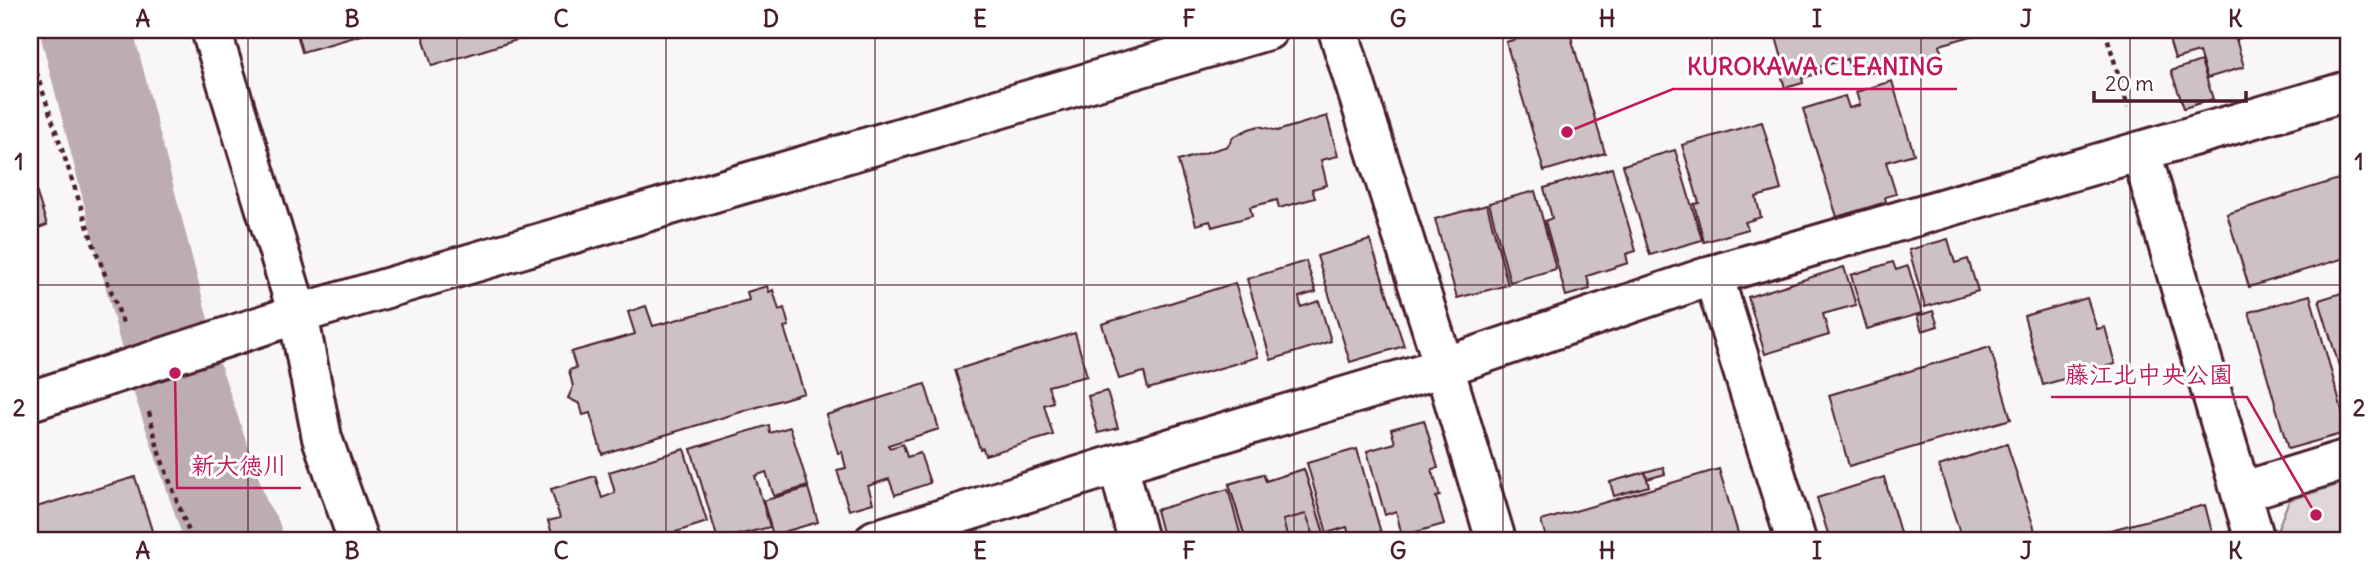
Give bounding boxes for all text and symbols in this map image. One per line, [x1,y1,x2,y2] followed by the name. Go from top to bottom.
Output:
[136,4,151,33] text: A
[344,4,360,33] text: B
[553,4,569,33] text: C
[763,4,779,33] text: D
[973,4,987,33] text: E
[1182,4,1196,33] text: F
[1390,4,1406,33] text: G
[1599,4,1615,33] text: H
[1812,4,1822,33] text: I
[2020,4,2032,33] text: J
[2228,4,2243,33] text: K
[1673,44,1957,89] callout: KUROKAWA CLEANING
[1687,51,1943,81] text: KUROKAWA CLEANING
[2094,60,2247,104] scale bar
[2105,70,2154,97] text: 20 m
[14,147,24,176] text: 1
[2354,147,2364,176] text: 1
[2051,352,2247,397] callout: 藤江北中央公園
[2065,359,2233,389] text: 藤江北中央公園
[13,393,26,422] text: 2
[2353,393,2366,422] text: 2
[177,443,301,488] callout: 新大徳川
[191,450,287,480] text: 新大徳川
[136,536,151,565] text: A
[344,536,360,565] text: B
[553,536,569,565] text: C
[763,536,779,565] text: D
[973,536,987,565] text: E
[1182,536,1196,565] text: F
[1390,536,1406,565] text: G
[1599,536,1615,565] text: H
[1812,536,1822,565] text: I
[2020,536,2032,565] text: J
[2228,536,2243,565] text: K

